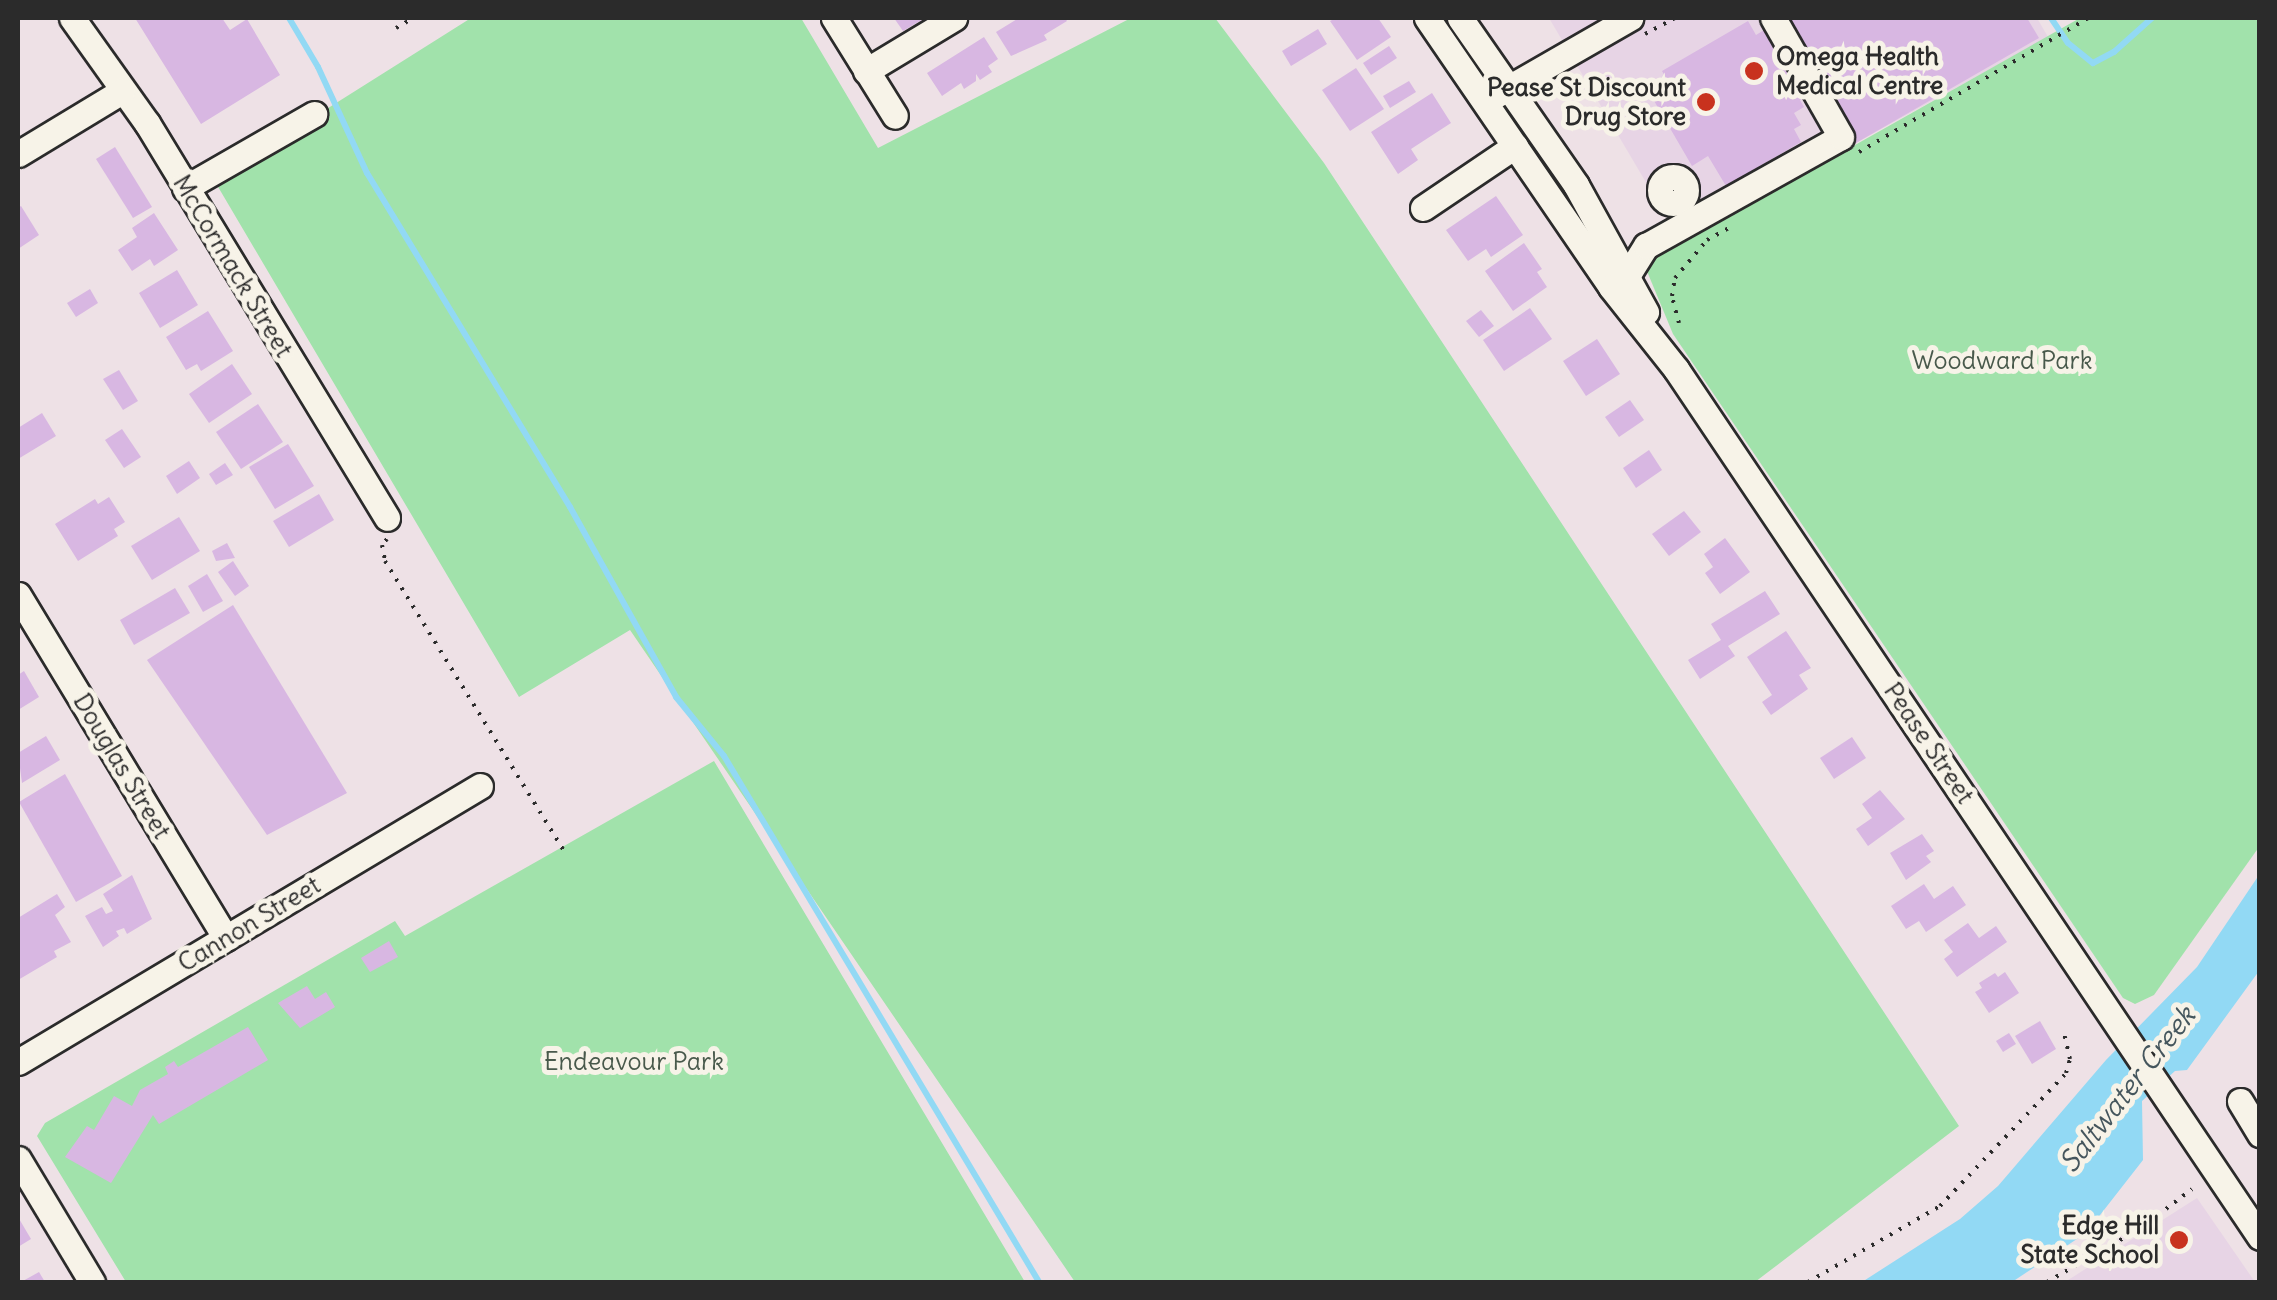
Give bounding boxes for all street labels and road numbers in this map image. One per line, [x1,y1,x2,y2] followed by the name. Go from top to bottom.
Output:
[167,169,299,363] street label: McCormack Street
[1878,677,1980,809] street label: Pease Street
[67,688,177,844] street label: Douglas Street
[172,870,326,978] street label: Cannon Street

